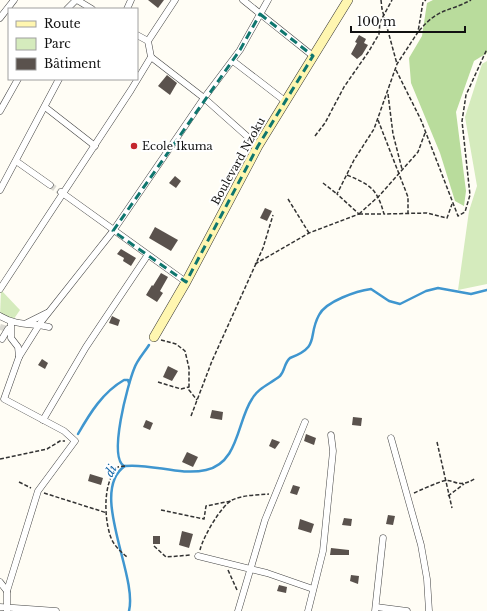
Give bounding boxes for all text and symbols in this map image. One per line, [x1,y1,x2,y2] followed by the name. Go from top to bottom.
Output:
[8,8,138,80] legend
[351,8,465,34] scale bar
[357,14,396,29] text: 100 m
[44,16,81,31] text: Route
[44,36,71,51] text: Parc
[44,56,102,71] text: Bâtiment
[208,114,268,207] street label: Boulevard Nzoku
[142,139,214,153] place label: Ecole Ikuma
[129,141,139,151] marker: Ecole Ikuma
[101,462,120,479] water label: di

